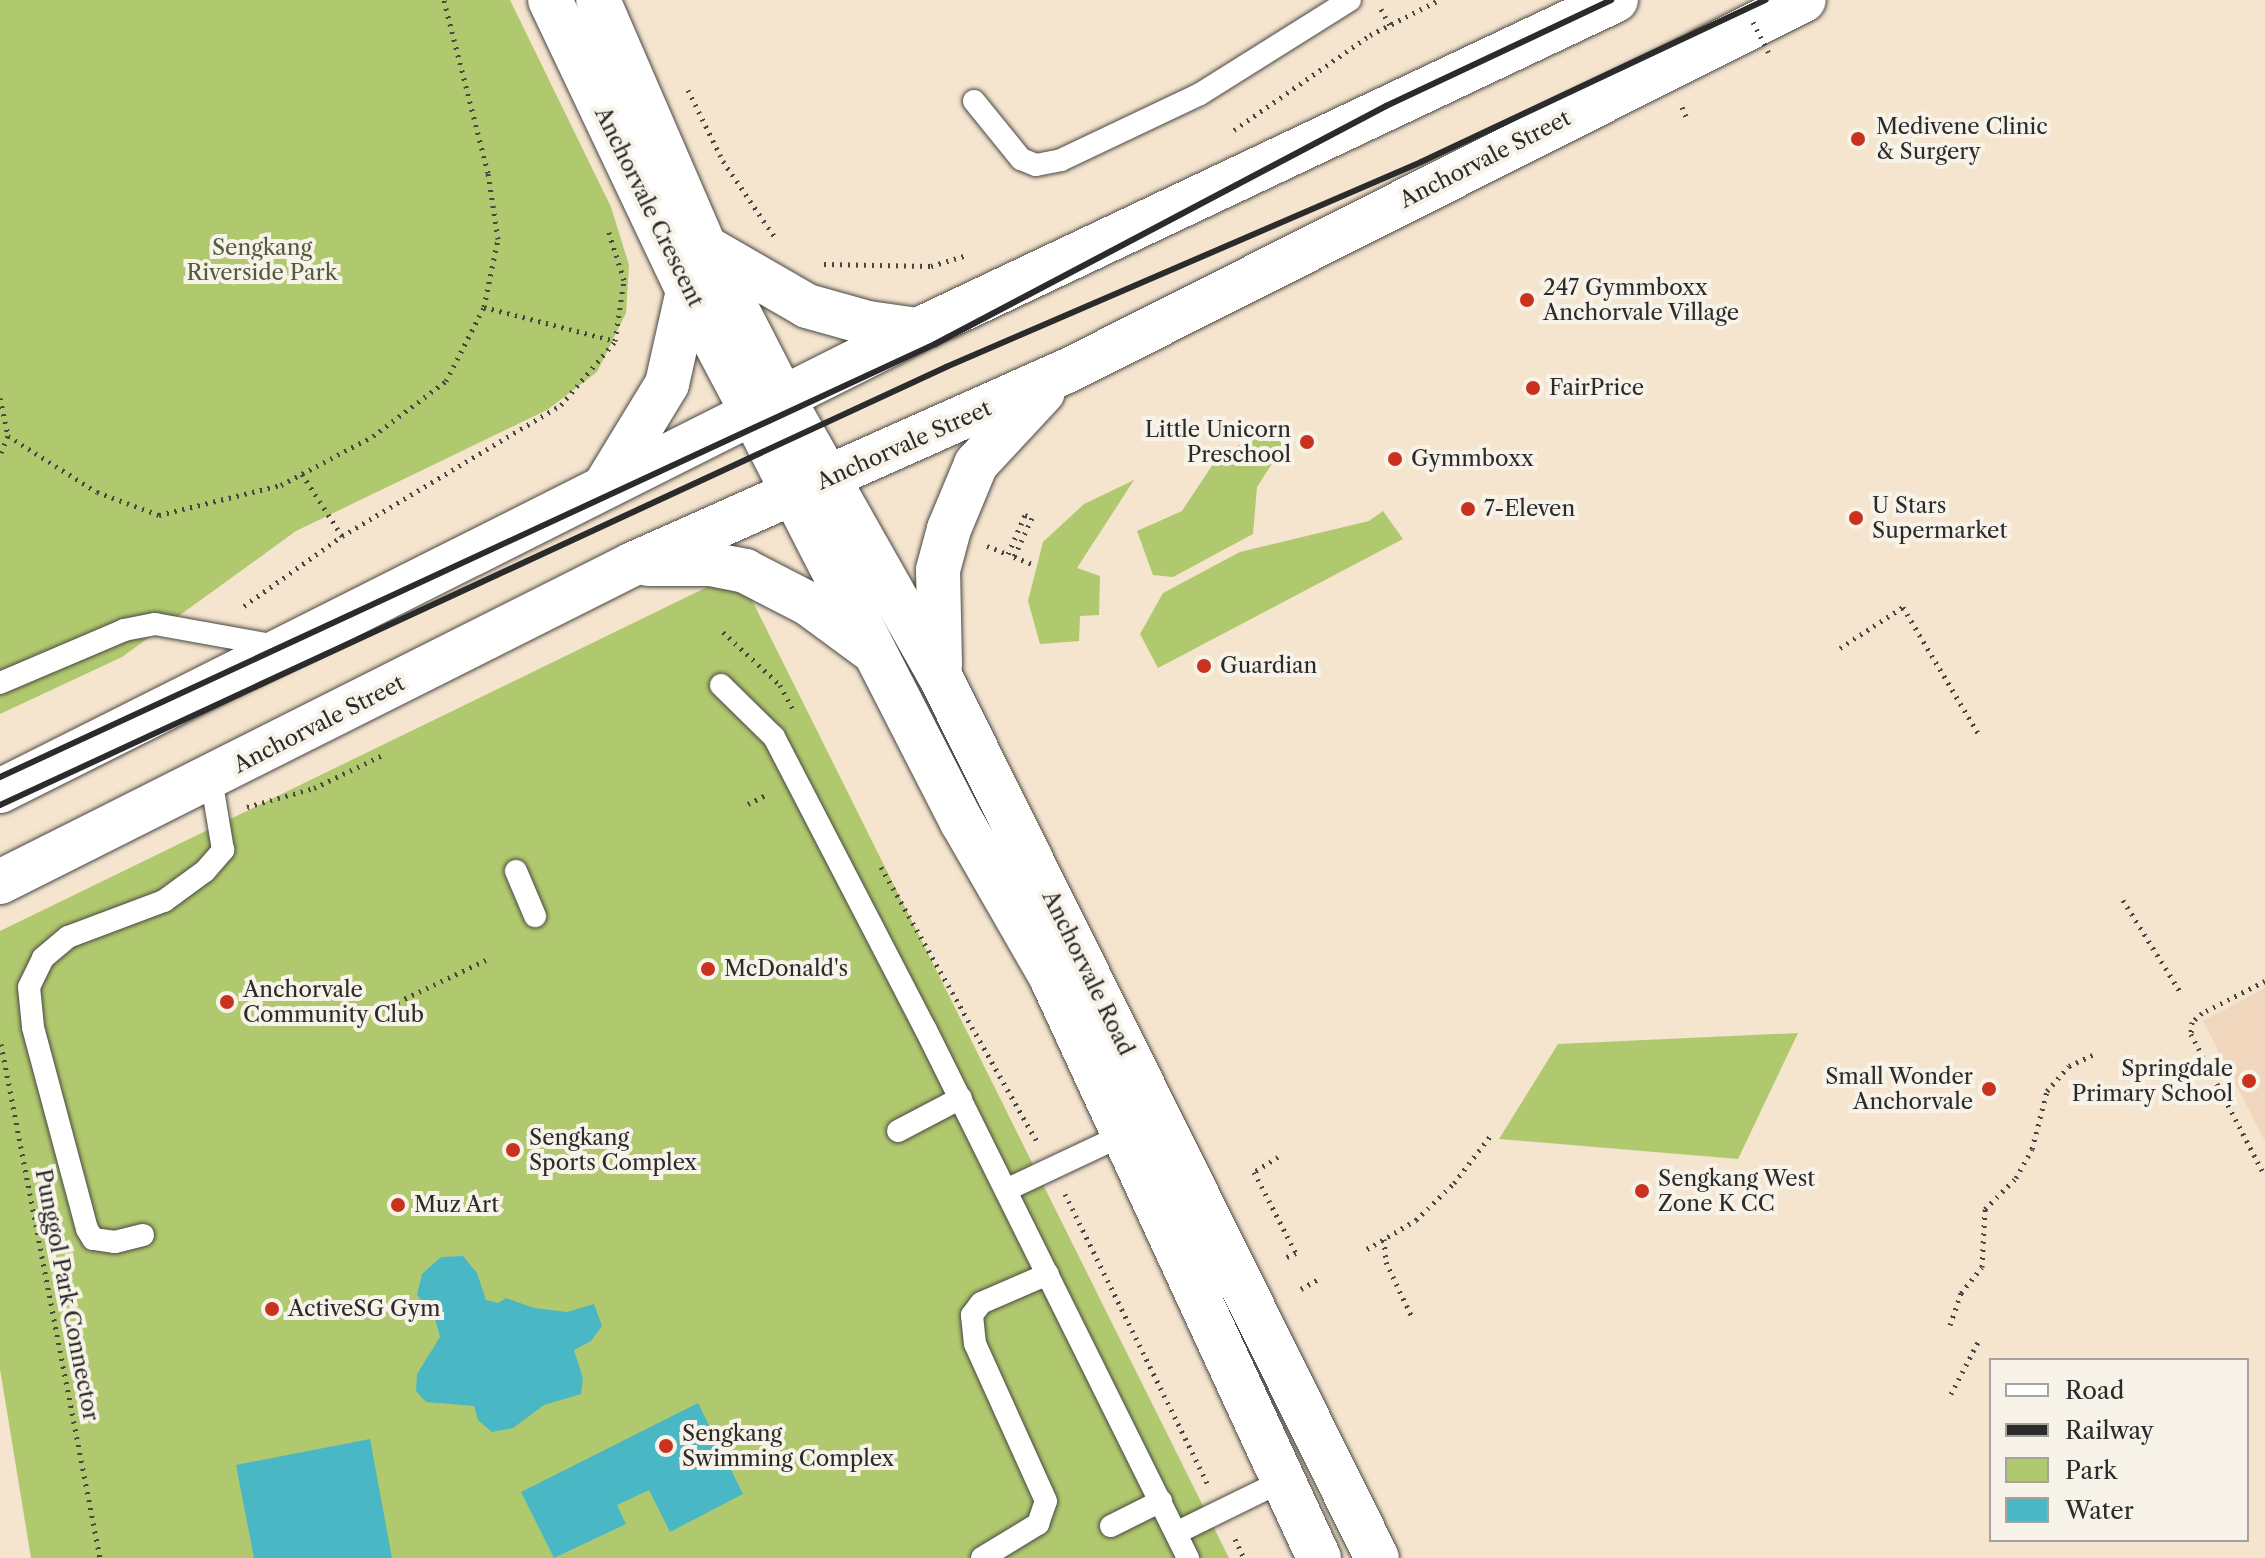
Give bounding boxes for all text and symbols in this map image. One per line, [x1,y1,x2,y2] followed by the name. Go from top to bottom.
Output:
[589,103,709,311] street label: Anchorvale Crescent
[1395,105,1575,213] street label: Anchorvale Street
[1876,113,2048,164] place label: Medivene Clinic & Surgery
[1847,128,1869,150] marker: Medivene Clinic & Surgery
[186,234,338,286] park label: Sengkang Riverside Park
[1543,274,1740,326] place label: 247 Gymmboxx Anchorvale Village
[1518,291,1536,309] marker: 247 Gymmboxx Anchorvale Village
[1549,375,1644,401] place label: FairPrice
[1524,379,1542,397] marker: FairPrice
[813,395,995,495] street label: Anchorvale Street
[1145,416,1291,468] place label: Little Unicorn Preschool
[1298,433,1316,451] marker: Little Unicorn Preschool
[1411,446,1534,472] place label: Gymmboxx
[1386,450,1404,468] marker: Gymmboxx
[1872,492,2007,544] place label: U Stars Supermarket
[1484,496,1575,522] place label: 7-Eleven
[1459,500,1477,518] marker: 7-Eleven
[1847,509,1865,527] marker: U Stars Supermarket
[1220,653,1317,679] place label: Guardian
[1195,657,1213,675] marker: Guardian
[229,670,409,778] street label: Anchorvale Street
[1037,886,1139,1060] street label: Anchorvale Road
[724,956,848,982] place label: McDonald's
[699,960,717,978] marker: McDonald's
[243,976,425,1028] place label: Anchorvale Community Club
[218,993,236,1011] marker: Anchorvale Community Club
[2071,1055,2233,1106] place label: Springdale Primary School
[1824,1063,1973,1114] place label: Small Wonder Anchorvale
[2240,1072,2258,1090] marker: Springdale Primary School
[1980,1080,1998,1098] marker: Small Wonder Anchorvale
[529,1124,697,1176] place label: Sengkang Sports Complex
[504,1141,522,1159] marker: Sengkang Sports Complex
[1658,1165,1816,1216] place label: Sengkang West Zone K CC
[30,1166,104,1424] street label: Punggol Park Connector
[1633,1182,1651,1200] marker: Sengkang West Zone K CC
[414,1192,500,1218] place label: Muz Art
[389,1196,407,1214] marker: Muz Art
[288,1296,440,1322] place label: ActiveSG Gym
[263,1300,281,1318] marker: ActiveSG Gym
[1989,1358,2249,1542] legend
[2065,1376,2124,1405] text: Road
[2065,1416,2154,1445] text: Railway
[682,1420,894,1472] place label: Sengkang Swimming Complex
[657,1437,675,1455] marker: Sengkang Swimming Complex
[2065,1456,2117,1485] text: Park
[2065,1496,2134,1525] text: Water

